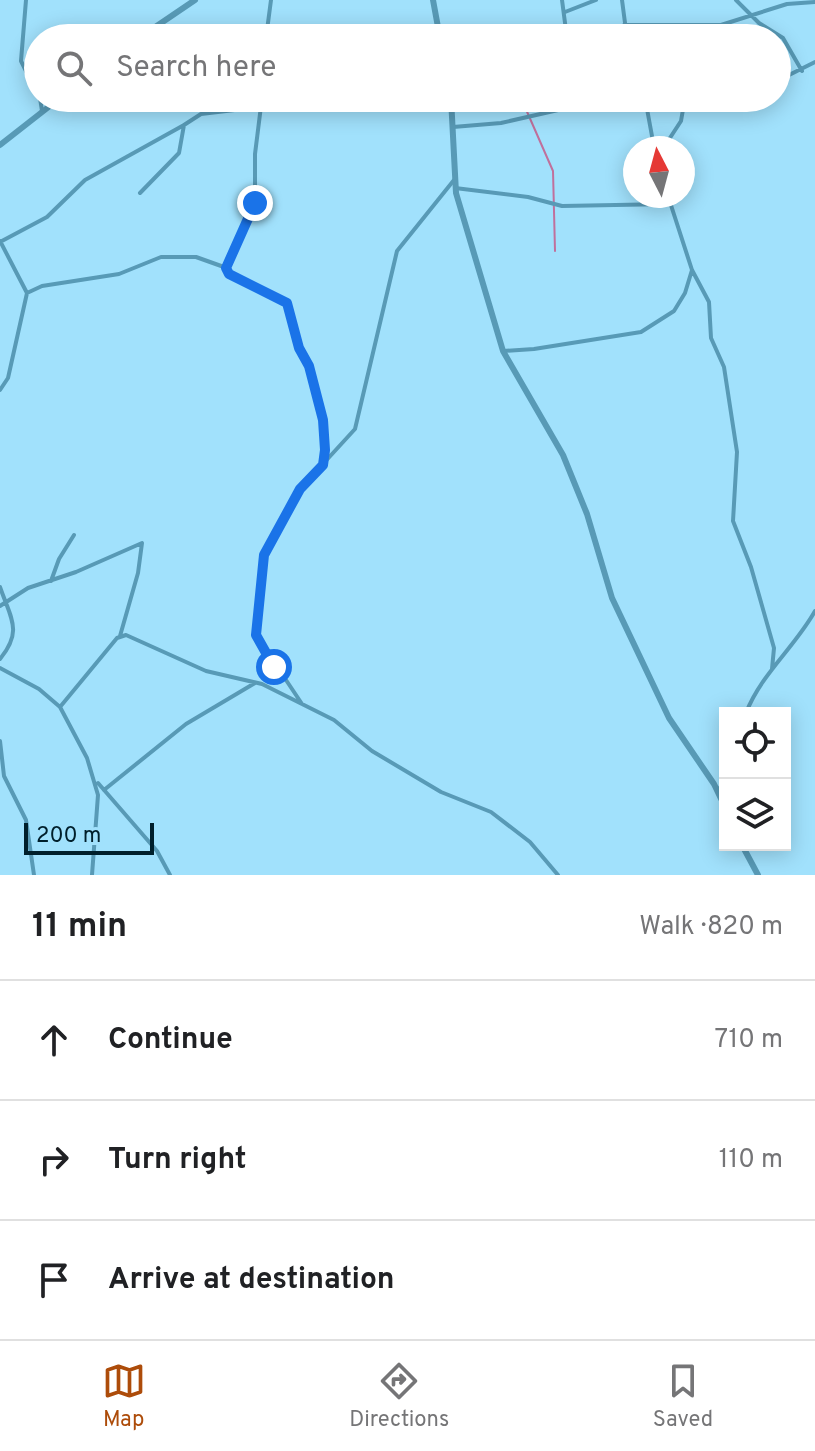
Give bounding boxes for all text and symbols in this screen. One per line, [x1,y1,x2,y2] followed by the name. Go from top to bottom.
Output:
[24,24,791,112] search box
[52,46,96,90] icon: search
[116,50,276,87] text: Search here
[623,136,695,208] north arrow
[237,185,273,221] route end
[256,649,292,685] route start
[719,707,791,851] map controls
[719,707,791,779] button: locate
[719,779,791,851] button: layers
[24,819,154,855] scale bar
[36,823,101,850] text: 200 m
[32,906,127,949] text: 11 min
[639,911,783,944] text: Walk · 820 m
[32,1018,76,1062] icon: ahead
[108,1022,233,1059] text: Continue
[714,1024,783,1057] text: 710 m
[32,1138,76,1182] icon: right
[108,1142,246,1179] text: Turn right
[719,1144,783,1177] text: 110 m
[32,1258,76,1302] icon: arrive
[108,1262,394,1299] text: Arrive at destination
[102,1359,146,1434] tab: Map
[349,1359,449,1434] tab: Directions
[653,1359,713,1434] tab: Saved

